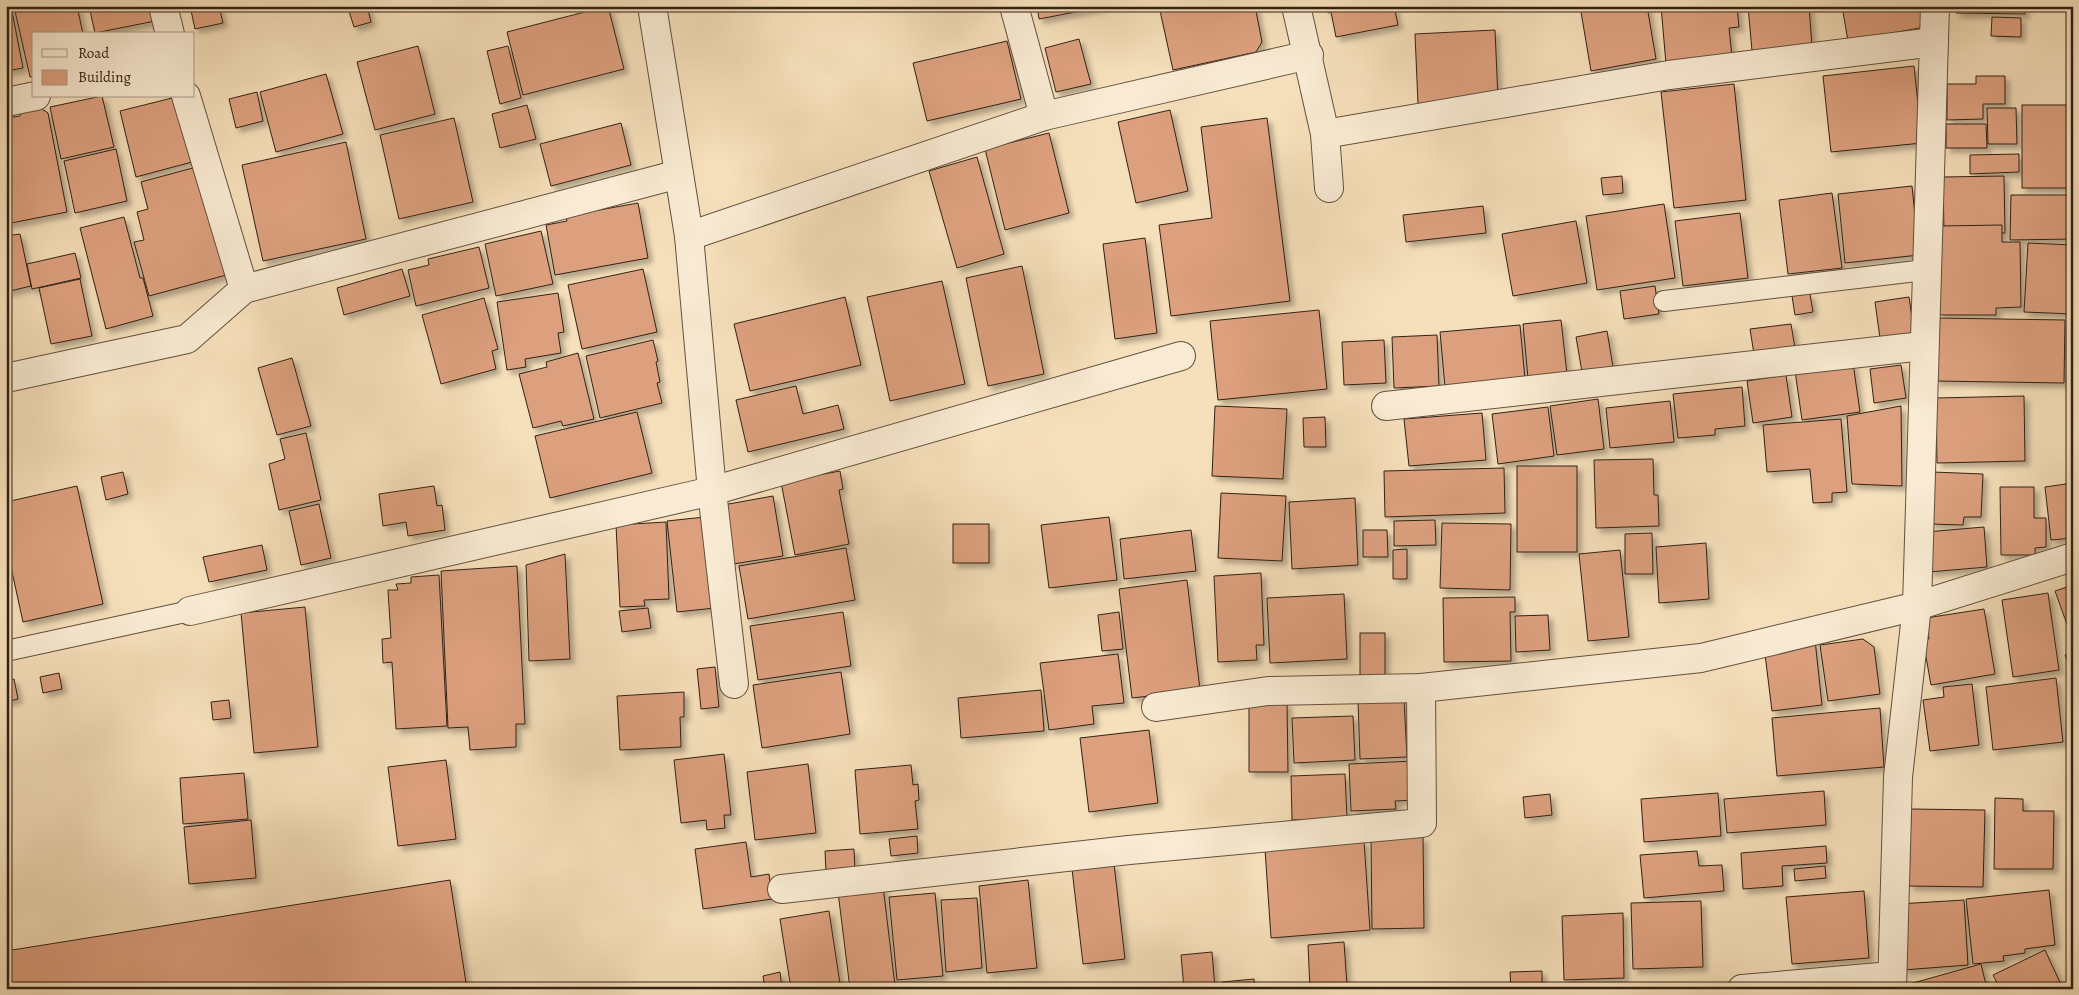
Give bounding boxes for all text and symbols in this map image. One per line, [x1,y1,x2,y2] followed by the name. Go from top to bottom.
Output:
[32,32,195,98] legend
[78,43,110,63] text: Road
[78,67,131,87] text: Building

